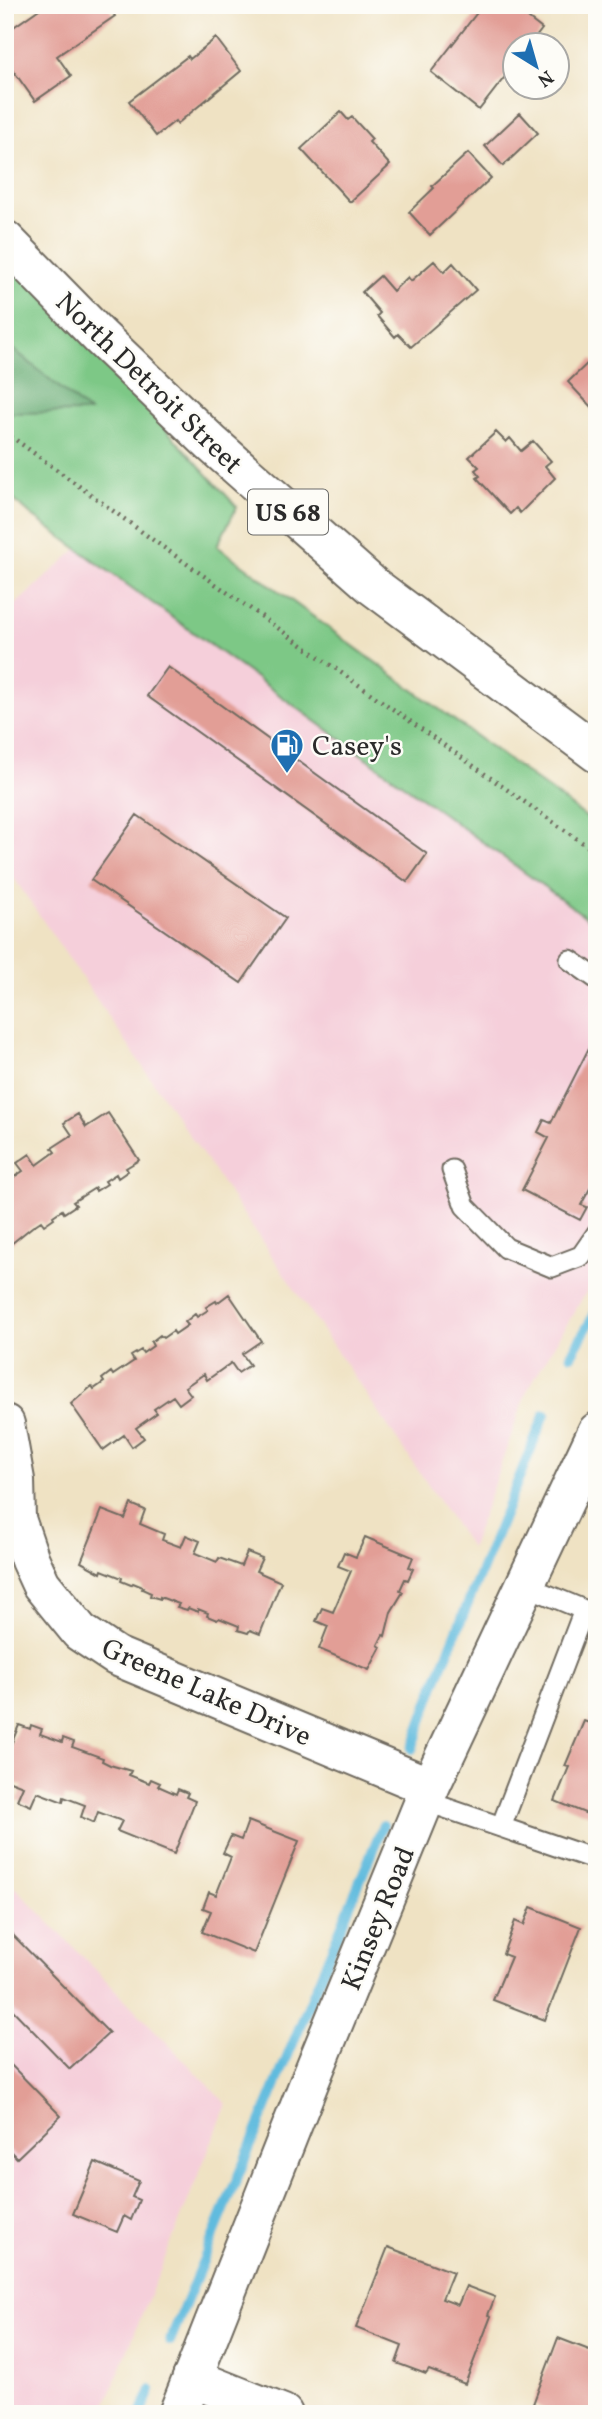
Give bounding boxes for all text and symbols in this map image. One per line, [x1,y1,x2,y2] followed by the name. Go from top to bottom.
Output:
[500,32,570,102] north arrow
[532,63,558,93] text: N
[46,284,251,484] street label: North Detroit Street
[248,490,328,534] road number: US 68
[268,726,306,775] fuel station icon: Casey's
[312,728,402,767] place label: Casey's
[95,1629,317,1757] street label: Greene Lake Drive
[333,1841,426,1997] street label: Kinsey Road

